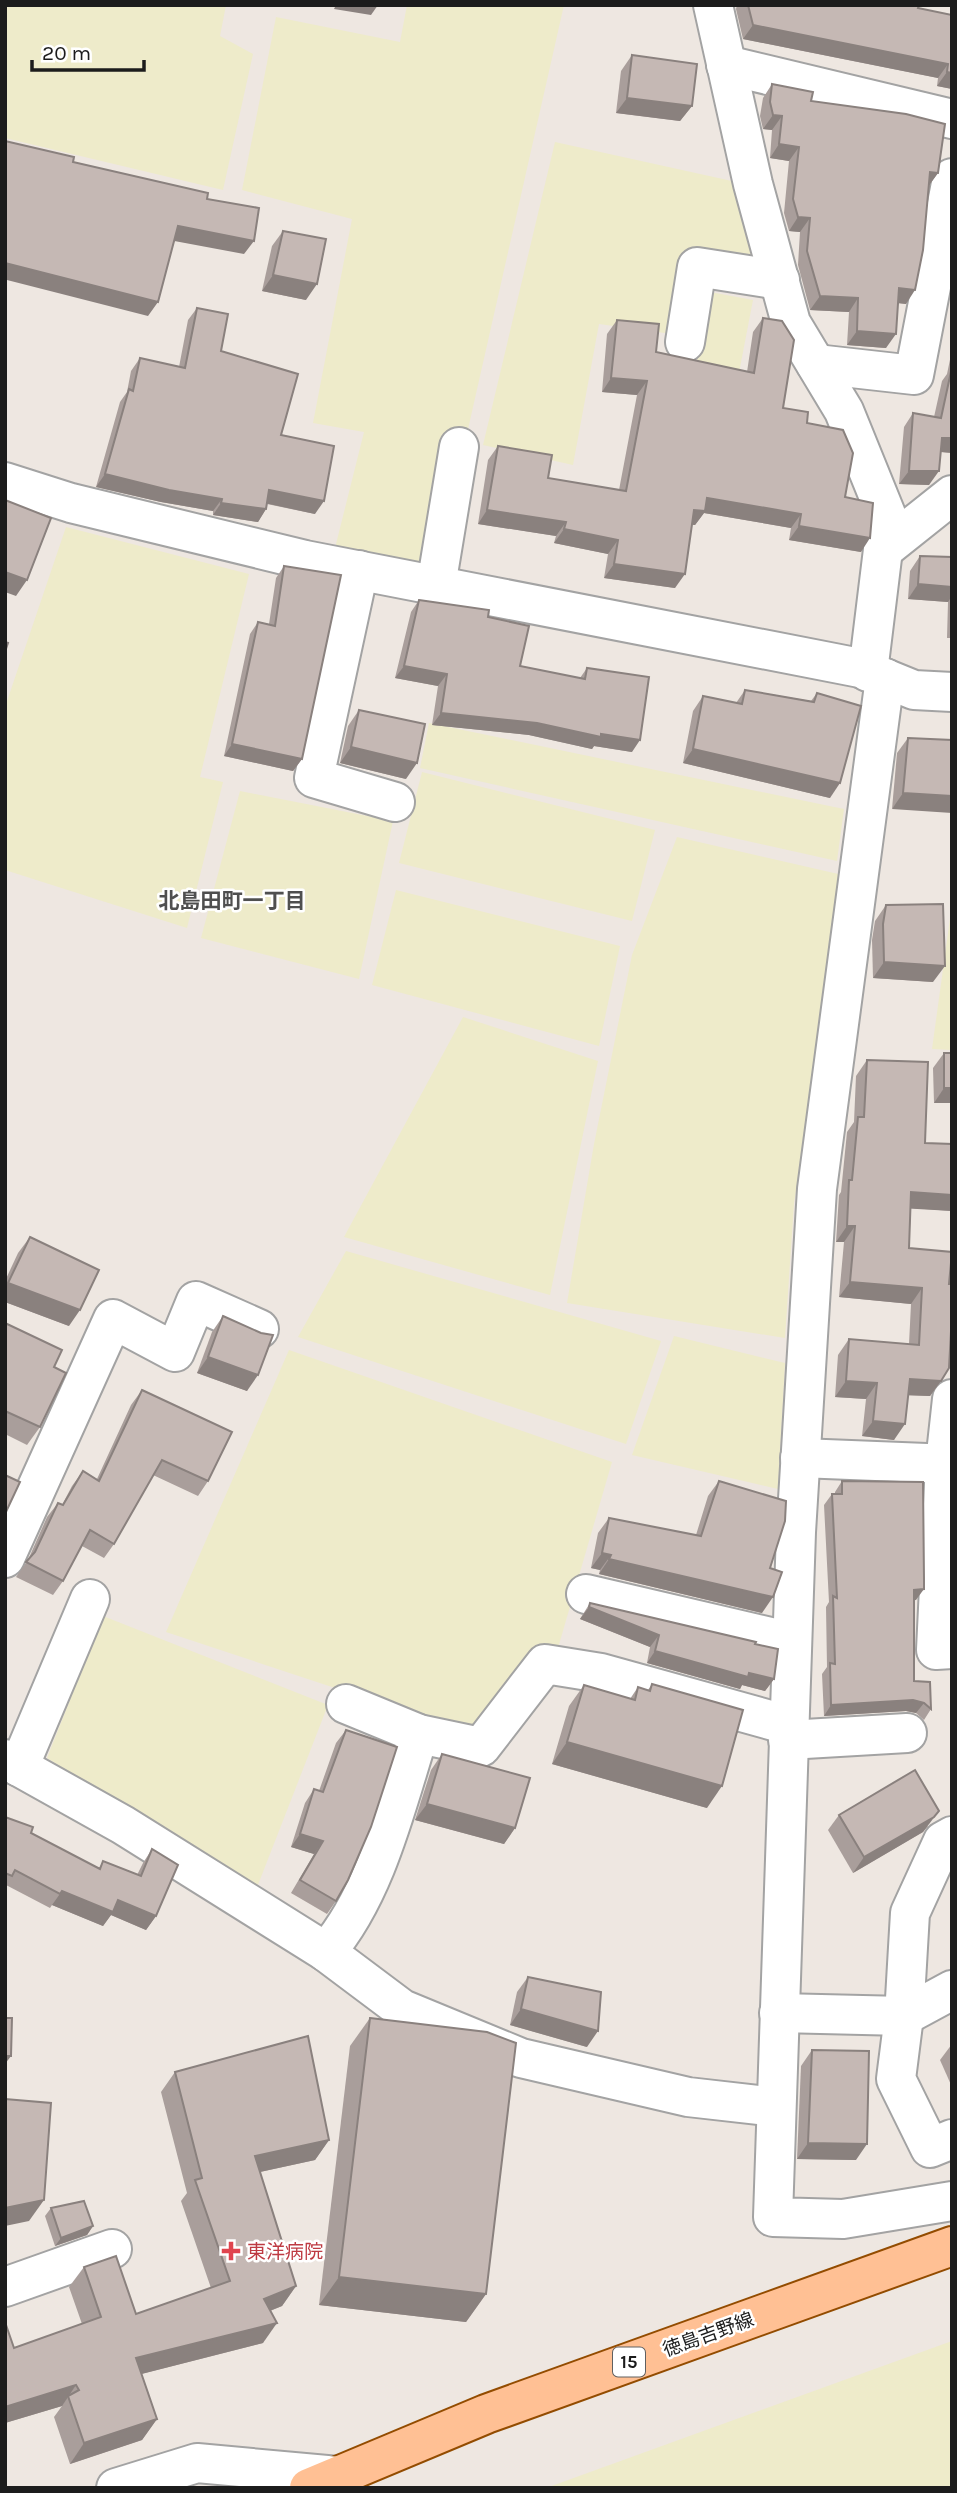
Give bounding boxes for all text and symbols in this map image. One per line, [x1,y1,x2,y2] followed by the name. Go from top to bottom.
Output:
[32,28,144,72] scale bar
[42,41,91,65] text: 20 m
[159,889,306,913] district label: 北島田町一丁目
[221,2241,241,2261] marker: 東洋病院
[247,2241,323,2263] place label: 東洋病院
[660,2308,757,2362] street label: 徳島吉野線
[613,2348,645,2376] road number: 15

